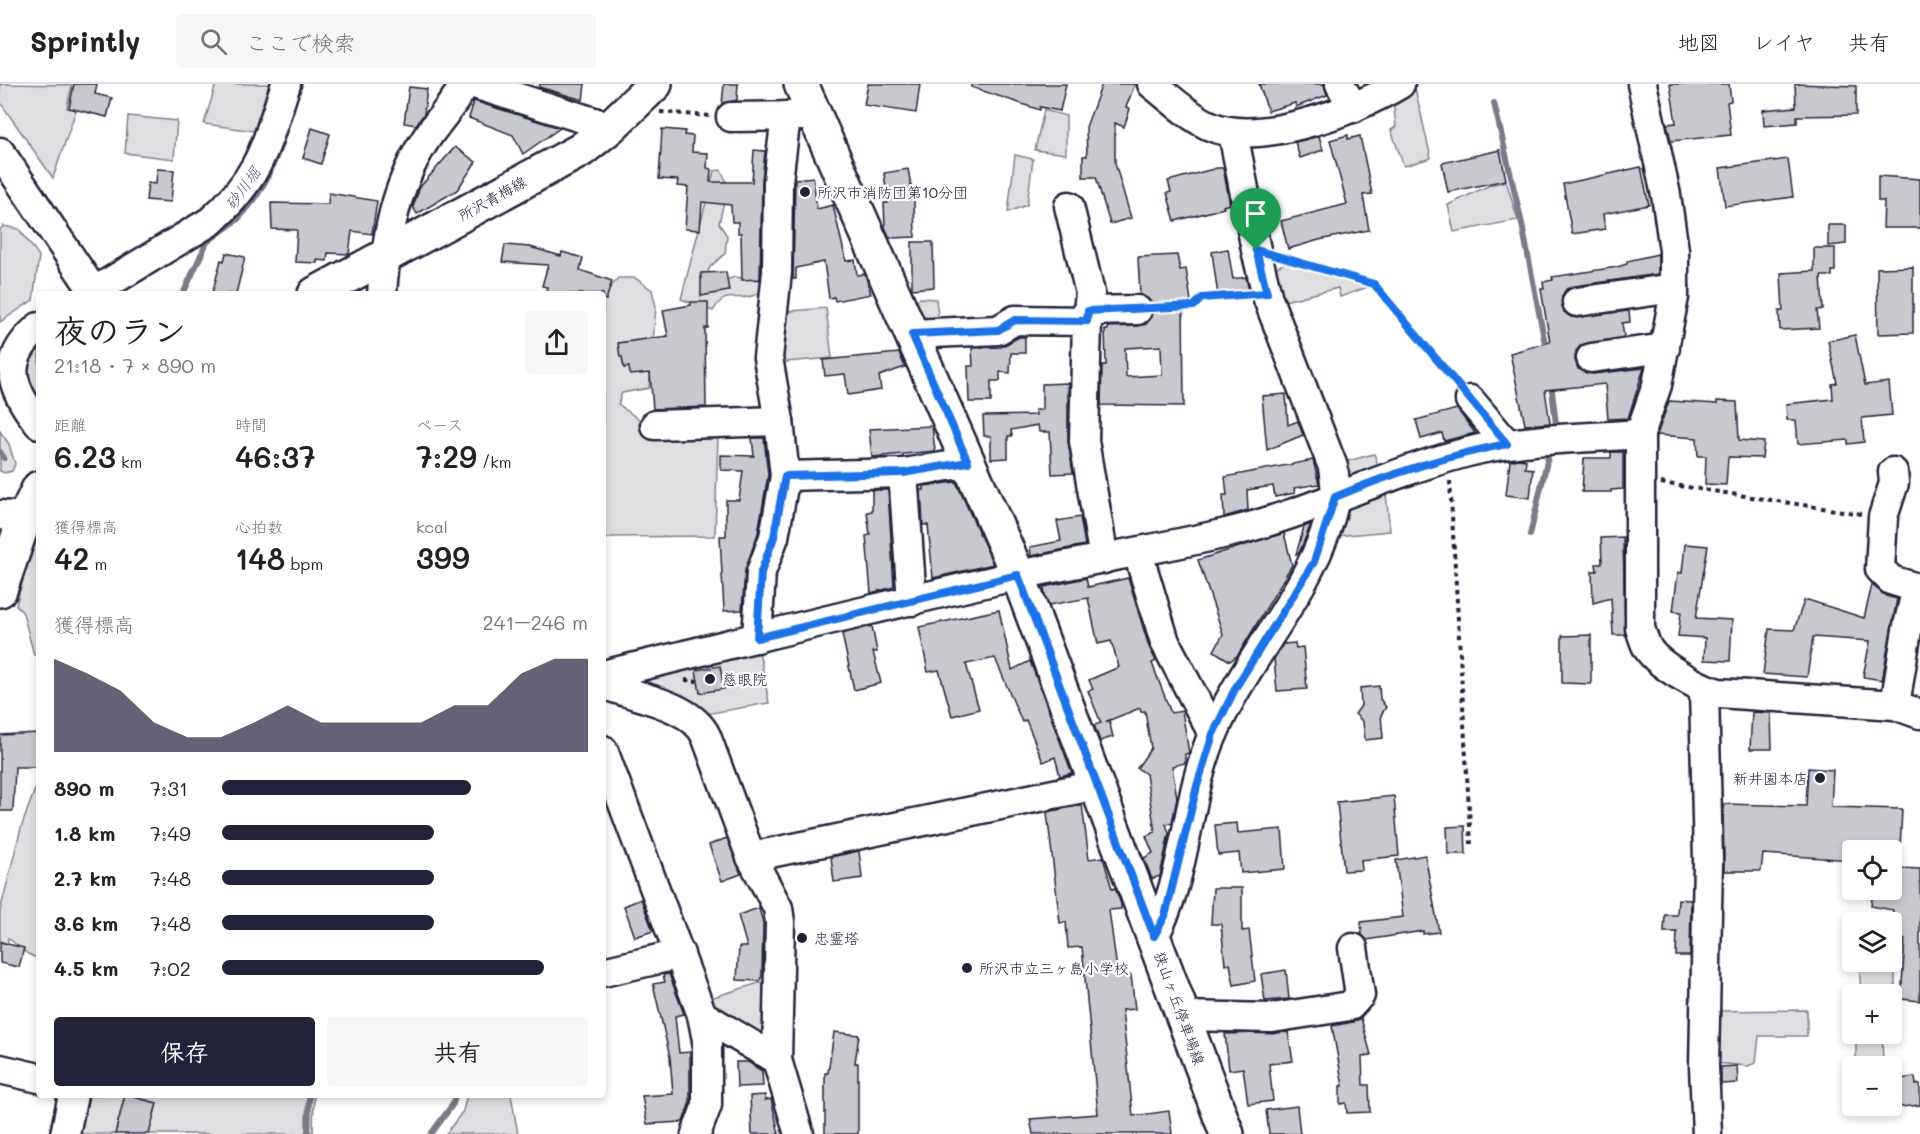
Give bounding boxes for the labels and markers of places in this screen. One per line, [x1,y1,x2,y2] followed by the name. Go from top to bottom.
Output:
[817,182,968,202] place label: 所沢市消防団第10分団
[798,185,812,199] marker: 所沢市消防団第10分団
[1230,188,1281,250] pin
[722,669,767,689] place label: 慈眼院
[703,672,717,686] marker: 慈眼院
[1733,768,1808,788] place label: 新井園本店
[1813,771,1827,785] marker: 新井園本店
[814,928,859,948] place label: 忠霊塔
[795,931,809,945] marker: 忠霊塔
[979,958,1129,978] place label: 所沢市立三ヶ島小学校
[960,961,974,975] marker: 所沢市立三ヶ島小学校

